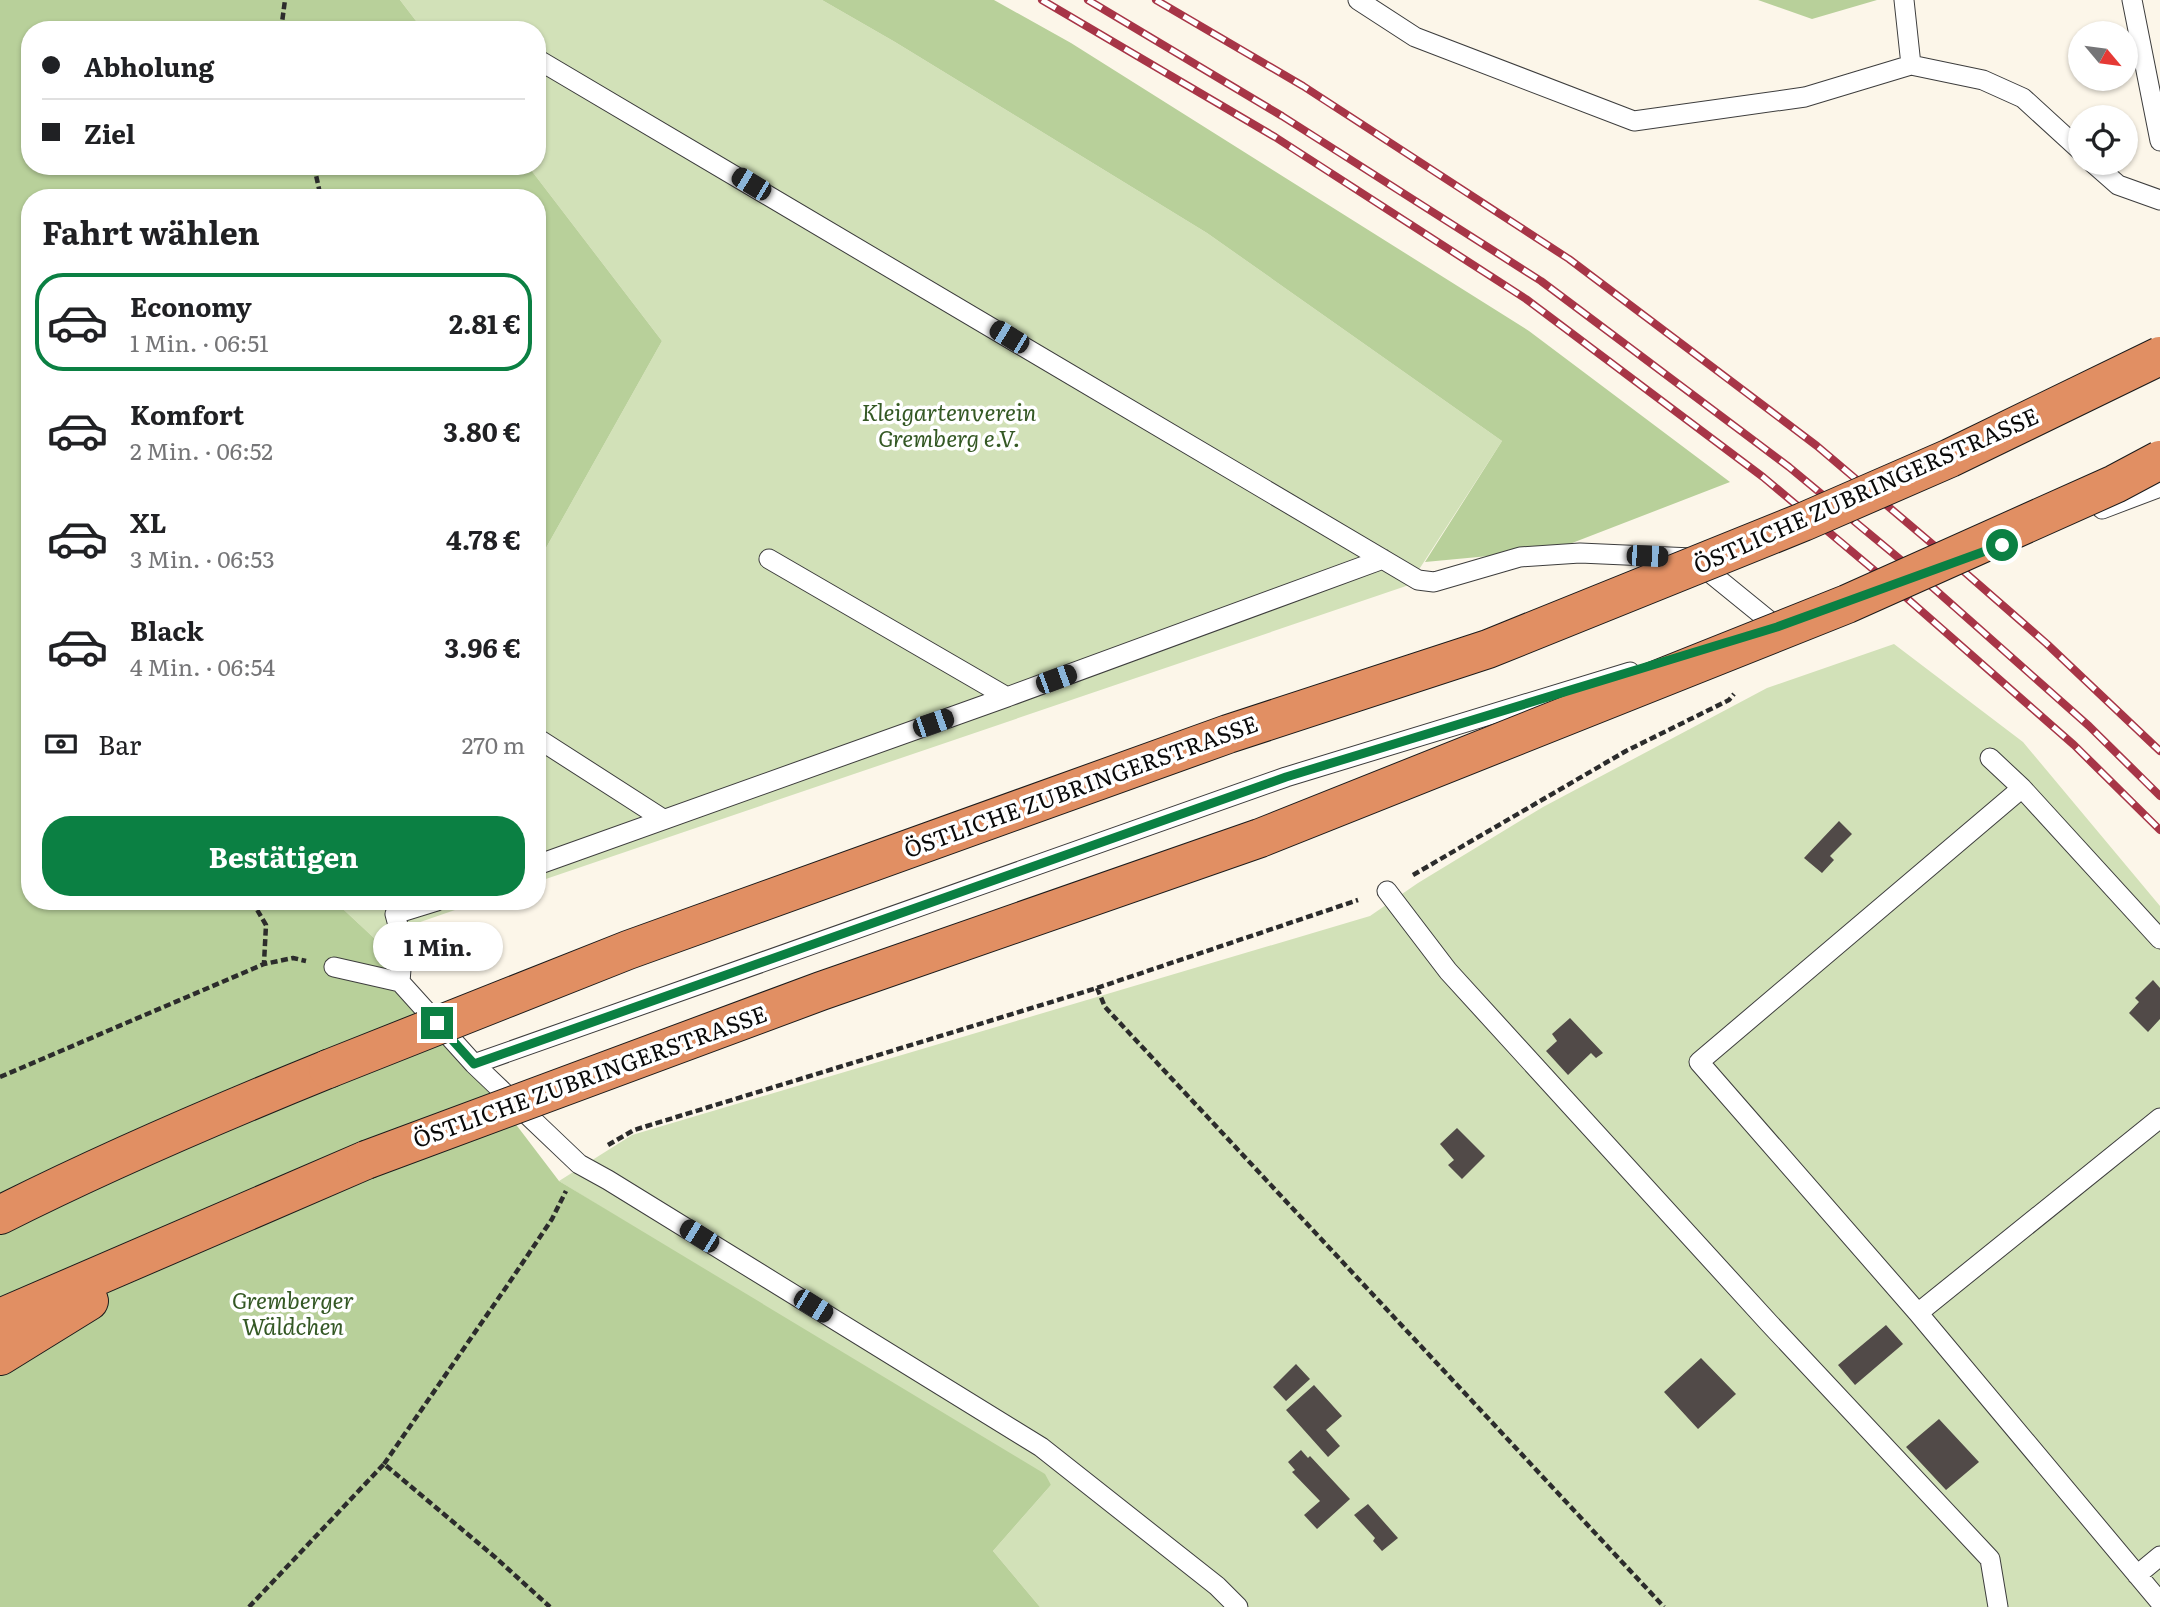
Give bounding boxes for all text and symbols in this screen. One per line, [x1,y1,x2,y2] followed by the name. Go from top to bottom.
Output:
[2068,21,2138,91] north arrow
[2068,21,2138,175] map controls
[84,46,214,85] text: Abholung
[2068,105,2138,175] button: locate
[84,113,135,152] text: Ziel
[728,164,775,204] car
[42,207,260,255] text: Fahrt wählen
[130,286,252,325] text: Economy
[46,291,109,354] icon: car
[449,303,521,342] text: 2.81 €
[986,317,1033,357] car
[130,325,269,359] text: 1 Min. · 06:51
[130,394,244,433] text: Komfort
[862,394,1037,454] park label: Kleigartenverein Gremberg e.V.
[1687,397,2043,581] street label: ÖSTLICHE ZUBRINGERSTRASSE
[46,399,109,462] icon: car
[443,411,521,450] text: 3.80 €
[130,433,273,467] text: 2 Min. · 06:52
[130,502,167,541] text: XL
[46,507,109,570] icon: car
[446,519,521,558] text: 4.78 €
[1986,529,2018,561] route start
[130,541,275,575] text: 3 Min. · 06:53
[1626,545,1669,567] car
[130,610,204,649] text: Black
[46,615,109,678] icon: car
[444,627,521,666] text: 3.96 €
[130,649,275,683] text: 4 Min. · 06:54
[1033,662,1080,696] car
[898,705,1262,865] street label: ÖSTLICHE ZUBRINGERSTRASSE
[910,706,957,740] car
[98,724,141,763] text: Bar
[42,725,80,763] icon: cash
[462,727,525,761] text: 270 m
[42,816,525,896] button: Bestätigen
[372,922,502,970] callout: 1 Min.
[404,929,472,963] text: 1 Min.
[407,995,771,1155] street label: ÖSTLICHE ZUBRINGERSTRASSE
[421,1007,453,1039] route end
[676,1216,723,1256] car
[232,1282,354,1342] park label: Gremberger Wäldchen
[790,1286,837,1326] car

